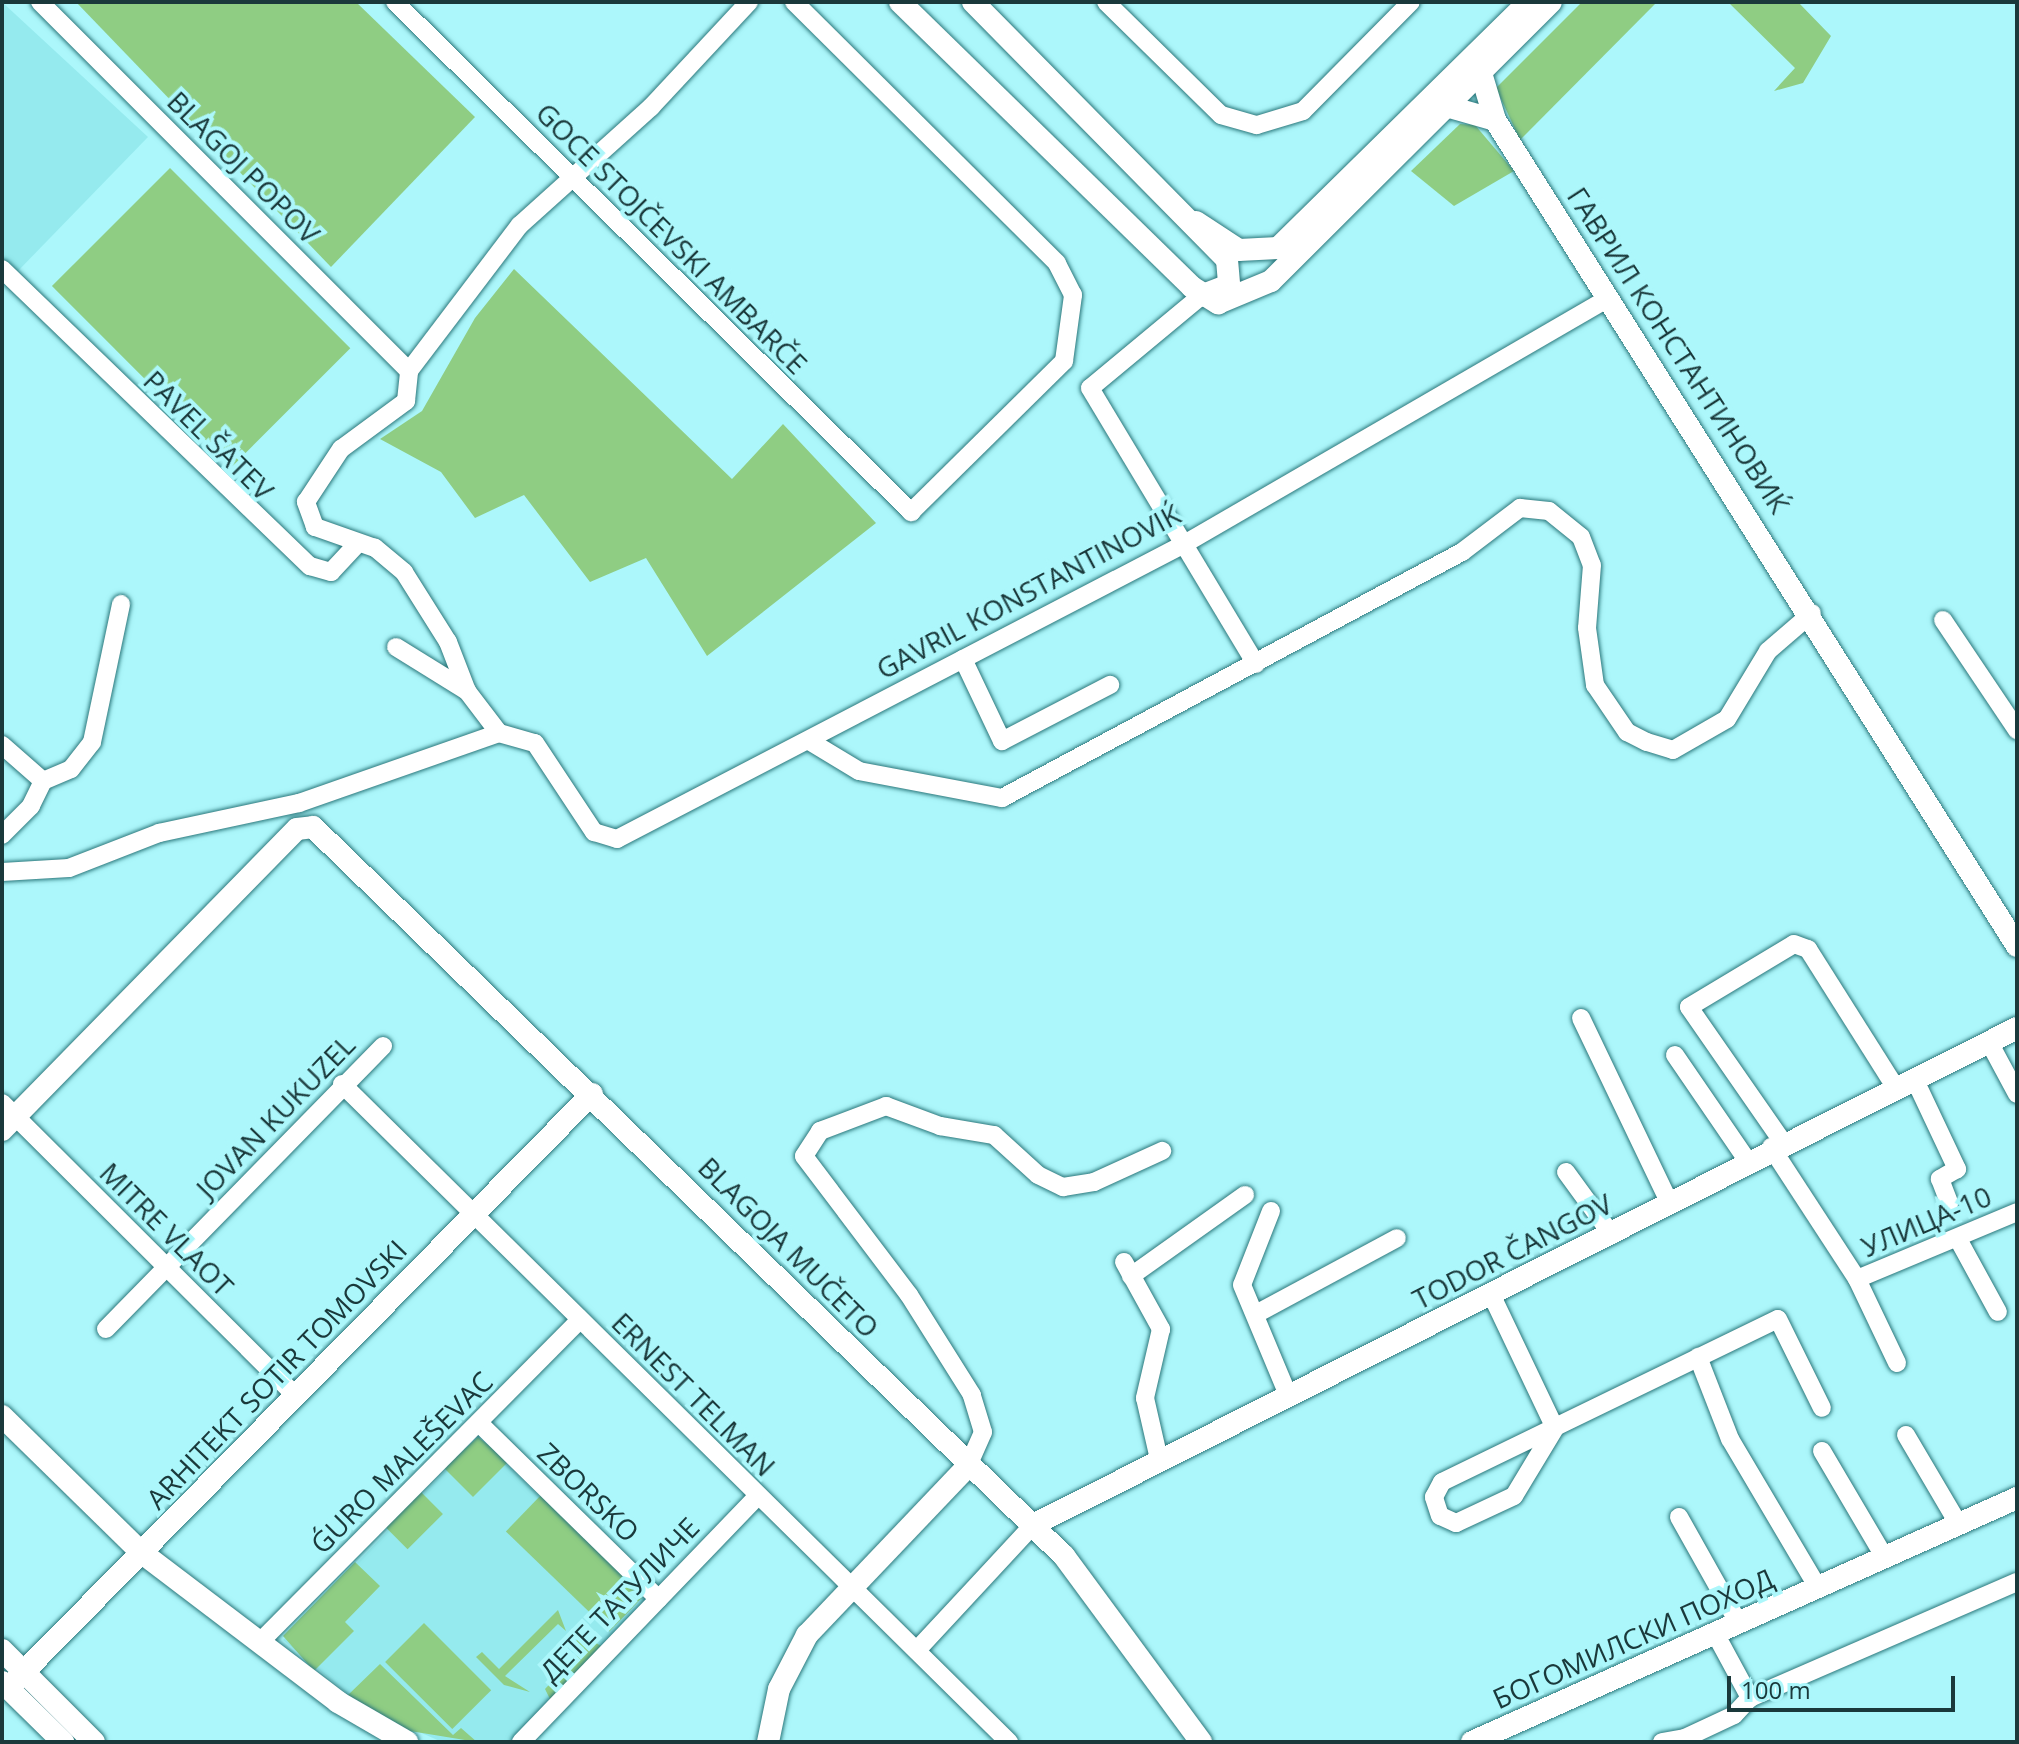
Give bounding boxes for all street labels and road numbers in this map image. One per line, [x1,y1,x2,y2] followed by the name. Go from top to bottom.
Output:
[161,84,327,250] street label: BLAGOJ POPOV
[530,96,814,380] street label: GOCE STOJČEVSKI AMBARČE
[1561,181,1797,519] street label: ГАВРИЛ КОНСТАНТИНОВИЌ
[137,363,281,507] street label: PAVEL ŠATEV
[870,497,1186,685] street label: GAVRIL KONSTANTINOVIḰ
[189,1028,361,1204] street label: JOVAN KUKUZEL
[692,1150,886,1344] street label: BLAGOJA MUČETO
[93,1155,241,1303] street label: MITRE VLAOT
[1856,1179,1996,1263] street label: УЛИЦА-10
[1407,1186,1617,1316] street label: TODOR ČANGOV
[139,1233,413,1515] street label: ARHITEKT SOTIR TOMOVSKI
[605,1305,783,1483] street label: ERNEST TELMAN
[303,1364,499,1560] street label: ǴURO MALEŠEVAC
[531,1436,647,1548] street label: ZBORSKO
[532,1510,706,1688] street label: ДЕТЕ ТАТУЛИЧЕ
[1487,1561,1779,1715] street label: БОГОМИЛСКИ ПОХОД

